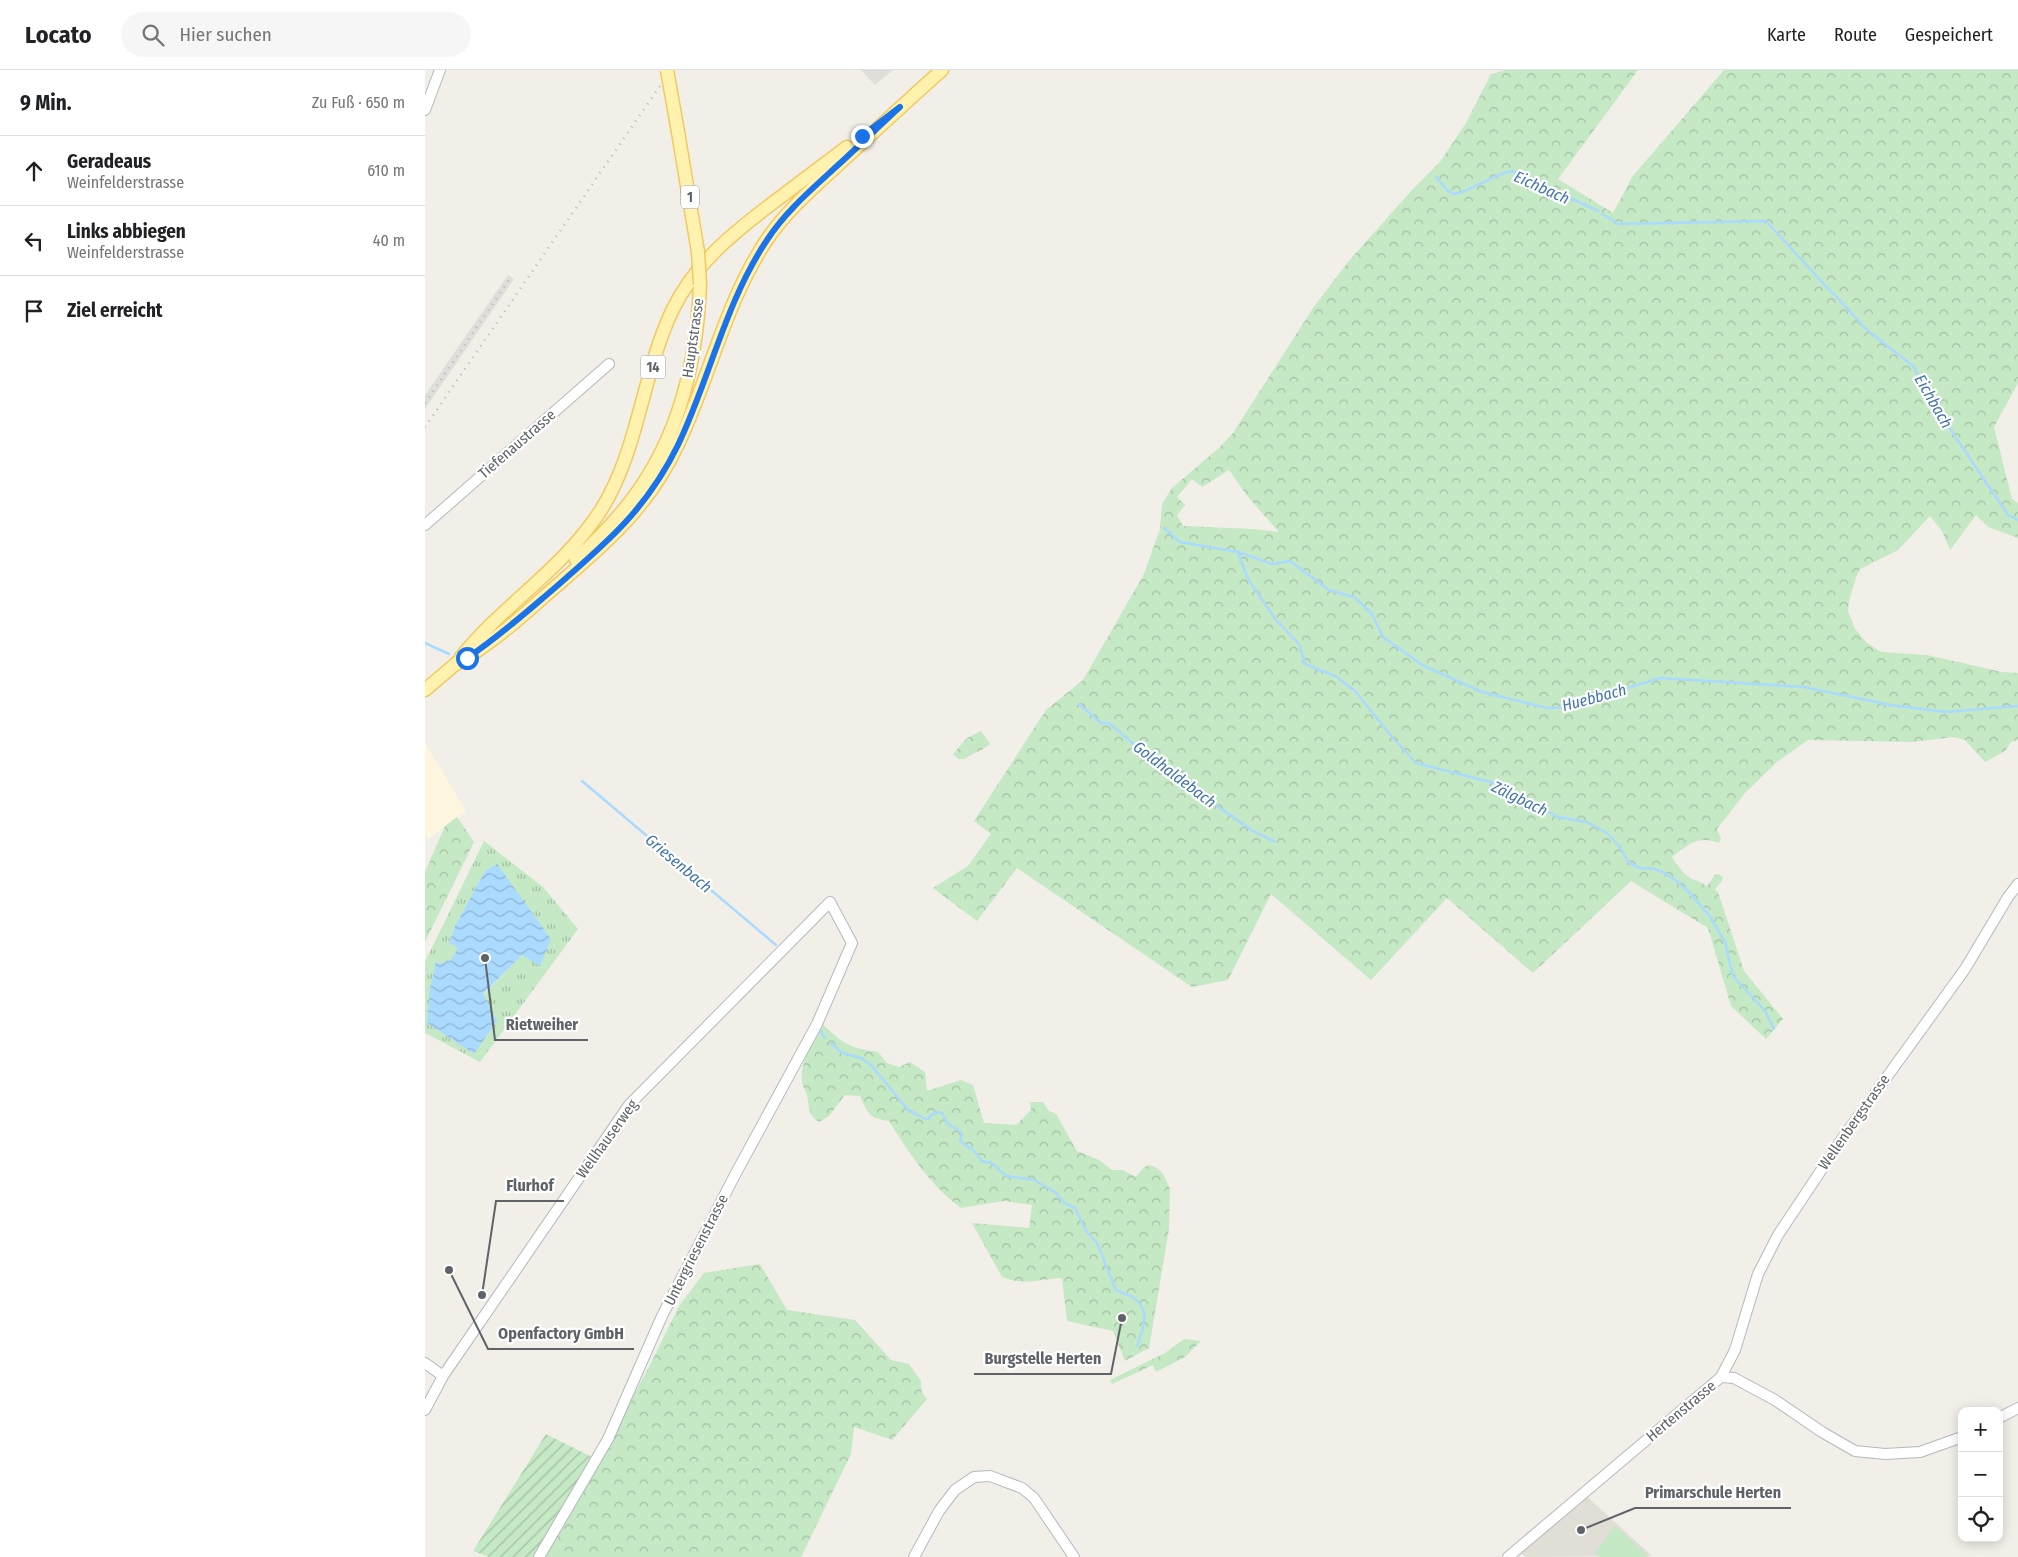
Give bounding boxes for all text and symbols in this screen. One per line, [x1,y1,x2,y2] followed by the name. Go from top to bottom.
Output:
[121,12,471,57] search box
[25,21,91,49] text: Locato
[139,21,167,49] icon: search
[179,23,272,46] text: Hier suchen
[1767,24,1806,46] text: Karte
[1834,24,1877,46] text: Route
[1905,24,1993,46] text: Gespeichert
[20,90,72,116] text: 9 Min.
[312,93,405,112] text: Zu Fuß · 650 m
[851,125,874,148] route end
[67,150,151,173] text: Geradeaus
[20,157,48,185] icon: ahead
[367,161,405,180] text: 610 m
[1511,167,1573,208] water label: Eichbach
[67,173,184,192] text: Weinfelderstrasse
[681,185,699,208] road number: 1
[67,220,186,243] text: Links abbiegen
[20,227,48,255] icon: left
[373,231,405,250] text: 40 m
[67,243,184,262] text: Weinfelderstrasse
[20,297,48,325] icon: arrive
[678,297,708,379] street label: Hauptstrasse
[67,299,163,322] text: Ziel erreicht
[641,356,665,378] road number: 14
[1911,371,1956,431] water label: Eichbach
[475,406,559,482] street label: Tiefenaustrasse
[456,647,479,670] route start
[1560,680,1628,715] water label: Huebbach
[1129,737,1220,812] water label: Goldhaldebach
[1488,776,1551,820] water label: Zälgbach
[642,830,716,897] water label: Griesenbach
[495,1009,588,1040] callout: Rietweiher
[506,1015,578,1034] text: Rietweiher
[1814,1071,1894,1173] street label: Wellenbergstrasse
[572,1096,642,1182] street label: Wellhauserweg
[496,1170,564,1201] callout: Flurhof
[506,1176,556,1195] text: Flurhof
[660,1191,732,1309] street label: Untergriesenstrasse
[488,1318,634,1349] callout: Openfactory GmbH
[498,1324,624,1343] text: Openfactory GmbH
[974,1343,1111,1374] callout: Burgstelle Herten
[985,1349,1101,1368] text: Burgstelle Herten
[1643,1377,1719,1445] street label: Hertenstrasse
[1958,1407,2003,1542] map controls
[1958,1407,2003,1452] button: +
[1958,1452,2003,1497] button: −
[1635,1477,1791,1508] callout: Primarschule Herten
[1645,1483,1781,1502] text: Primarschule Herten
[1958,1497,2003,1542] button: locate

